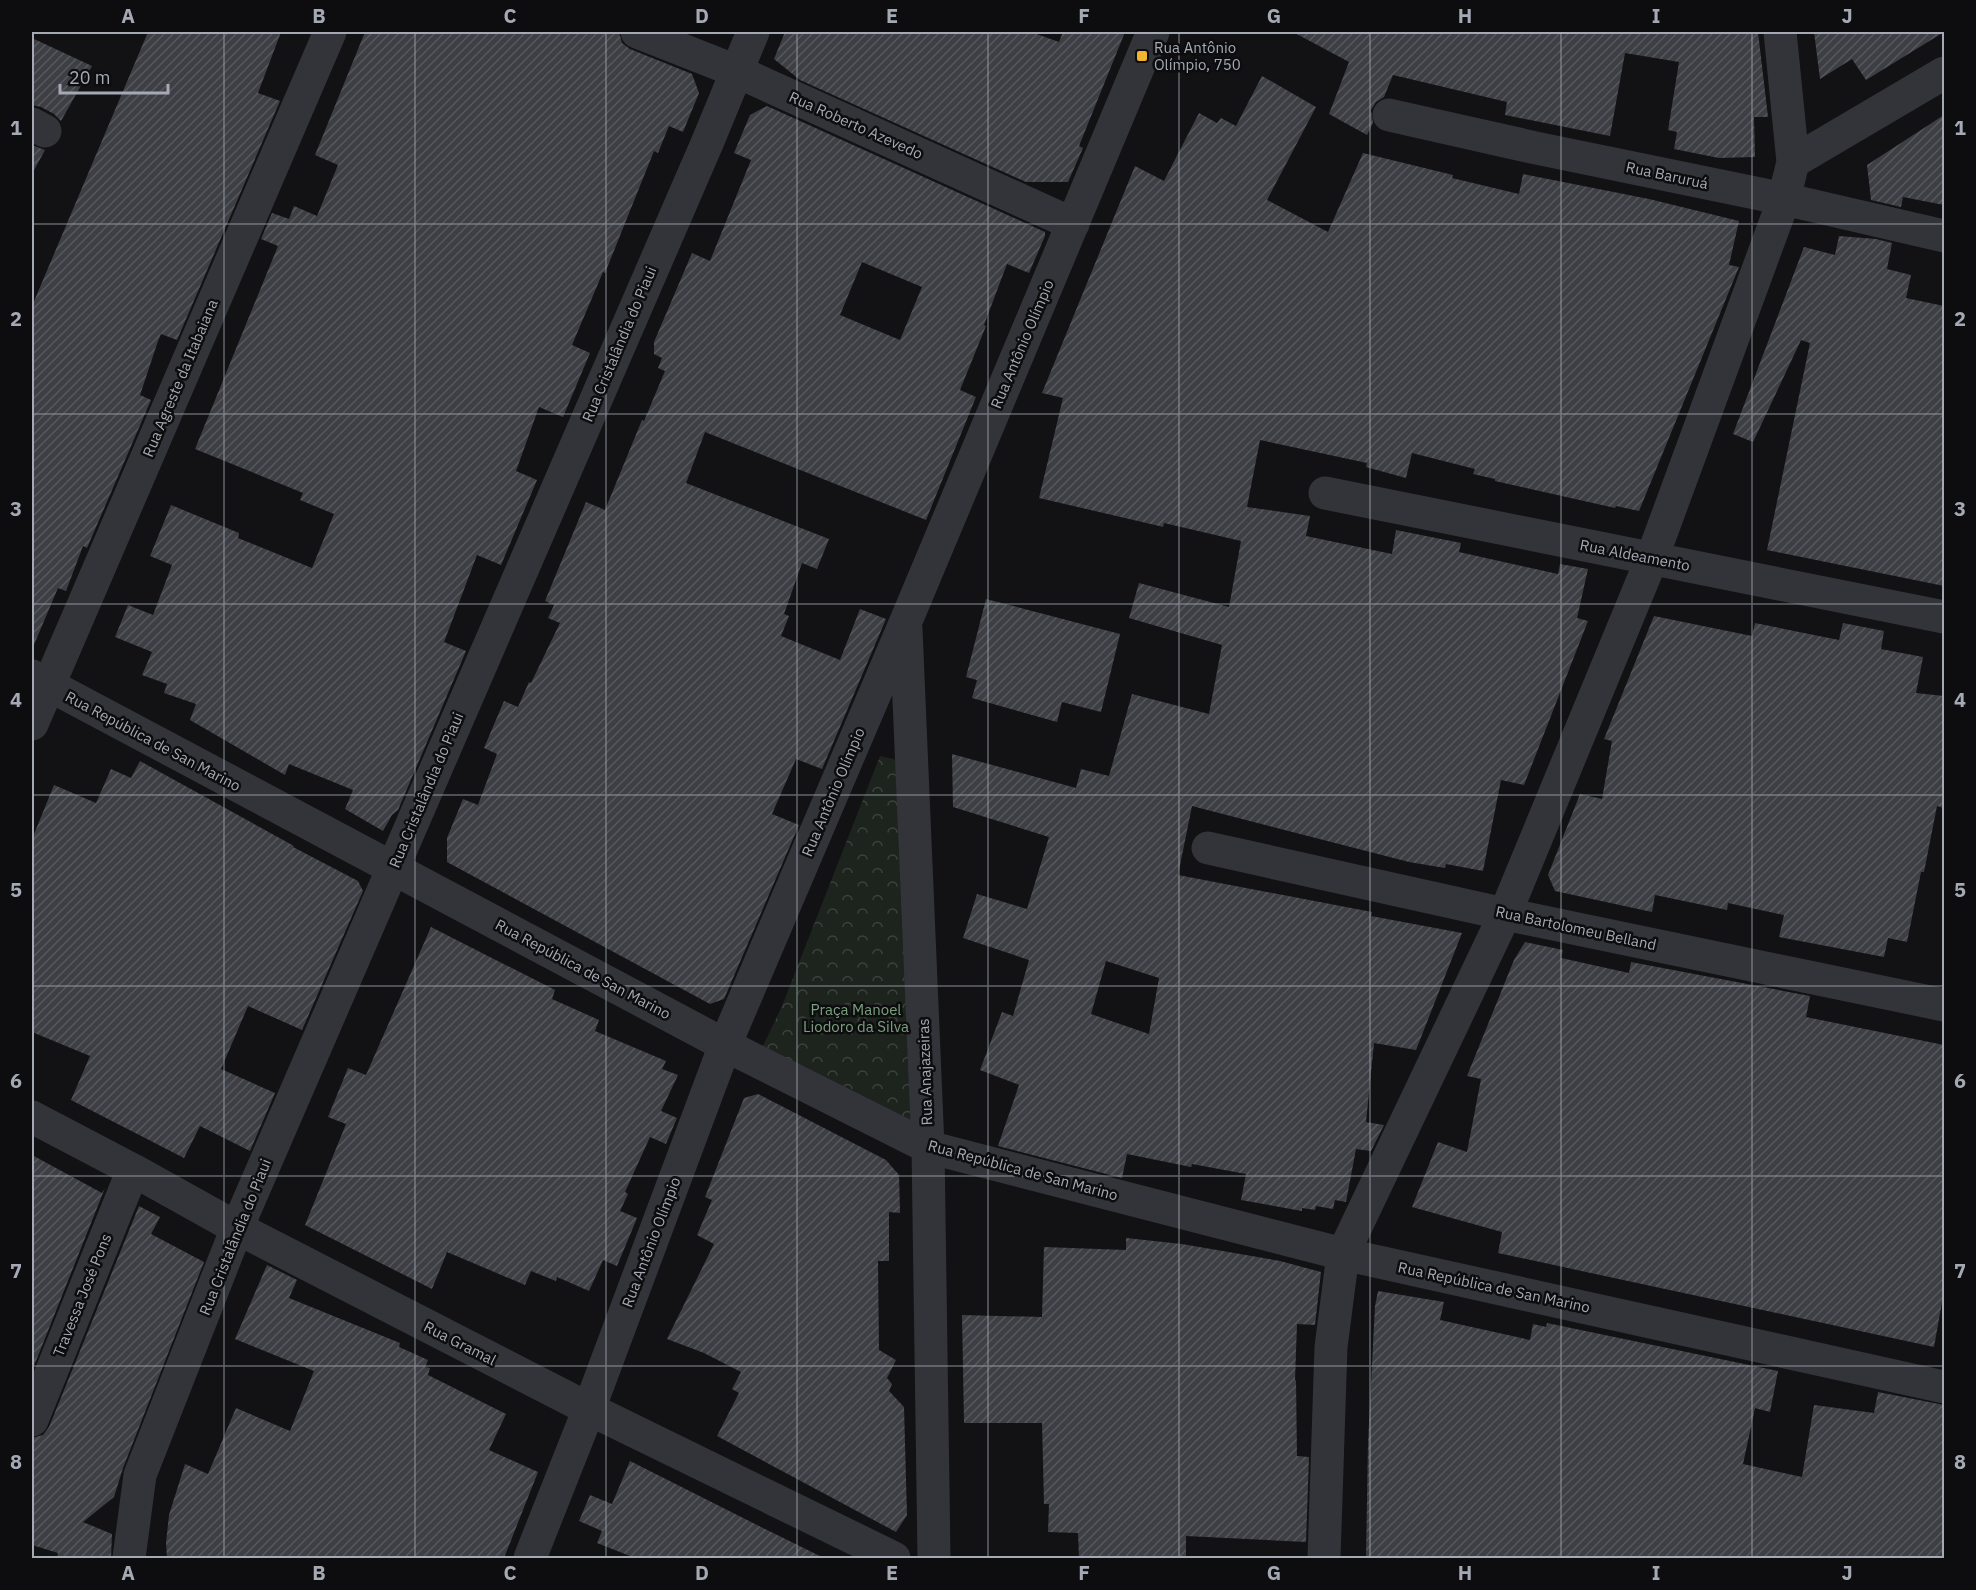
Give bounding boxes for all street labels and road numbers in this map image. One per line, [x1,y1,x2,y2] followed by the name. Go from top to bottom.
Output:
[786,87,926,163] street label: Rua Roberto Azevedo
[1624,157,1710,193] street label: Rua Baruruá
[578,263,660,425] street label: Rua Cristalândia do Piaui
[986,277,1058,411] street label: Rua Antônio Olímpio
[138,296,222,460] street label: Rua Agreste da Itabaiana
[1578,535,1692,575] street label: Rua Aldeamento
[62,687,244,795] street label: Rua República de San Marino
[385,709,467,871] street label: Rua Cristalândia do Piaui
[797,725,869,859] street label: Rua Antônio Olímpio
[1494,902,1658,954] street label: Rua Bartolomeu Belland
[492,915,674,1023] street label: Rua República de San Marino
[914,1018,936,1126] street label: Rua Anajazeiras
[926,1135,1120,1205] street label: Rua República de San Marino
[195,1156,275,1318] street label: Rua Cristalândia do Piaui
[617,1174,685,1310] street label: Rua Antônio Olímpio
[49,1231,115,1359] street label: Travessa José Pons
[1396,1257,1592,1317] street label: Rua República de San Marino
[421,1317,499,1369] street label: Rua Gramal

